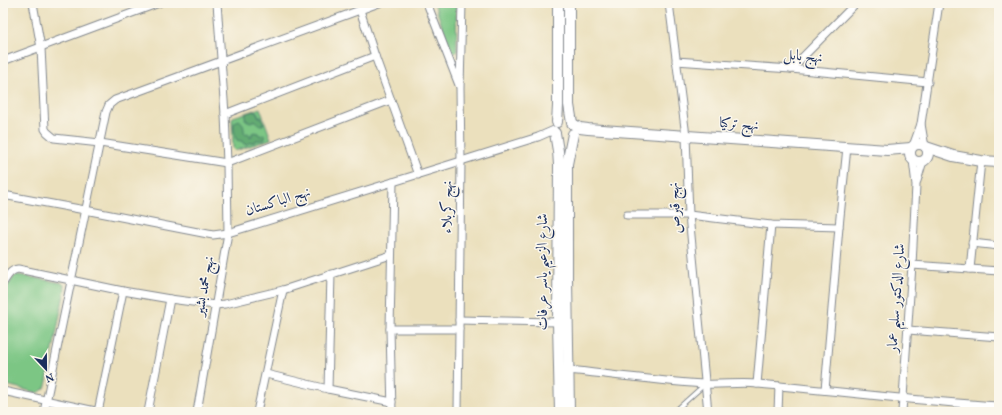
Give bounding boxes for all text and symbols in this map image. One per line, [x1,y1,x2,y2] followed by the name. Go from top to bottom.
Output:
[782,45,824,71] street label: نهج بابل
[718,113,759,139] street label: نهج تركيا
[437,180,461,234] street label: نهج كربلاء
[664,181,690,234] street label: نهج قبرص
[243,182,314,224] street label: نهج الباكستان
[533,213,557,331] street label: شارع الزعيم ياسر عرفات
[883,243,914,356] street label: شارع الدكتور سليم عمار
[189,254,223,320] street label: نهج محمد بشير
[26,349,66,389] north arrow
[43,368,56,385] text: N

